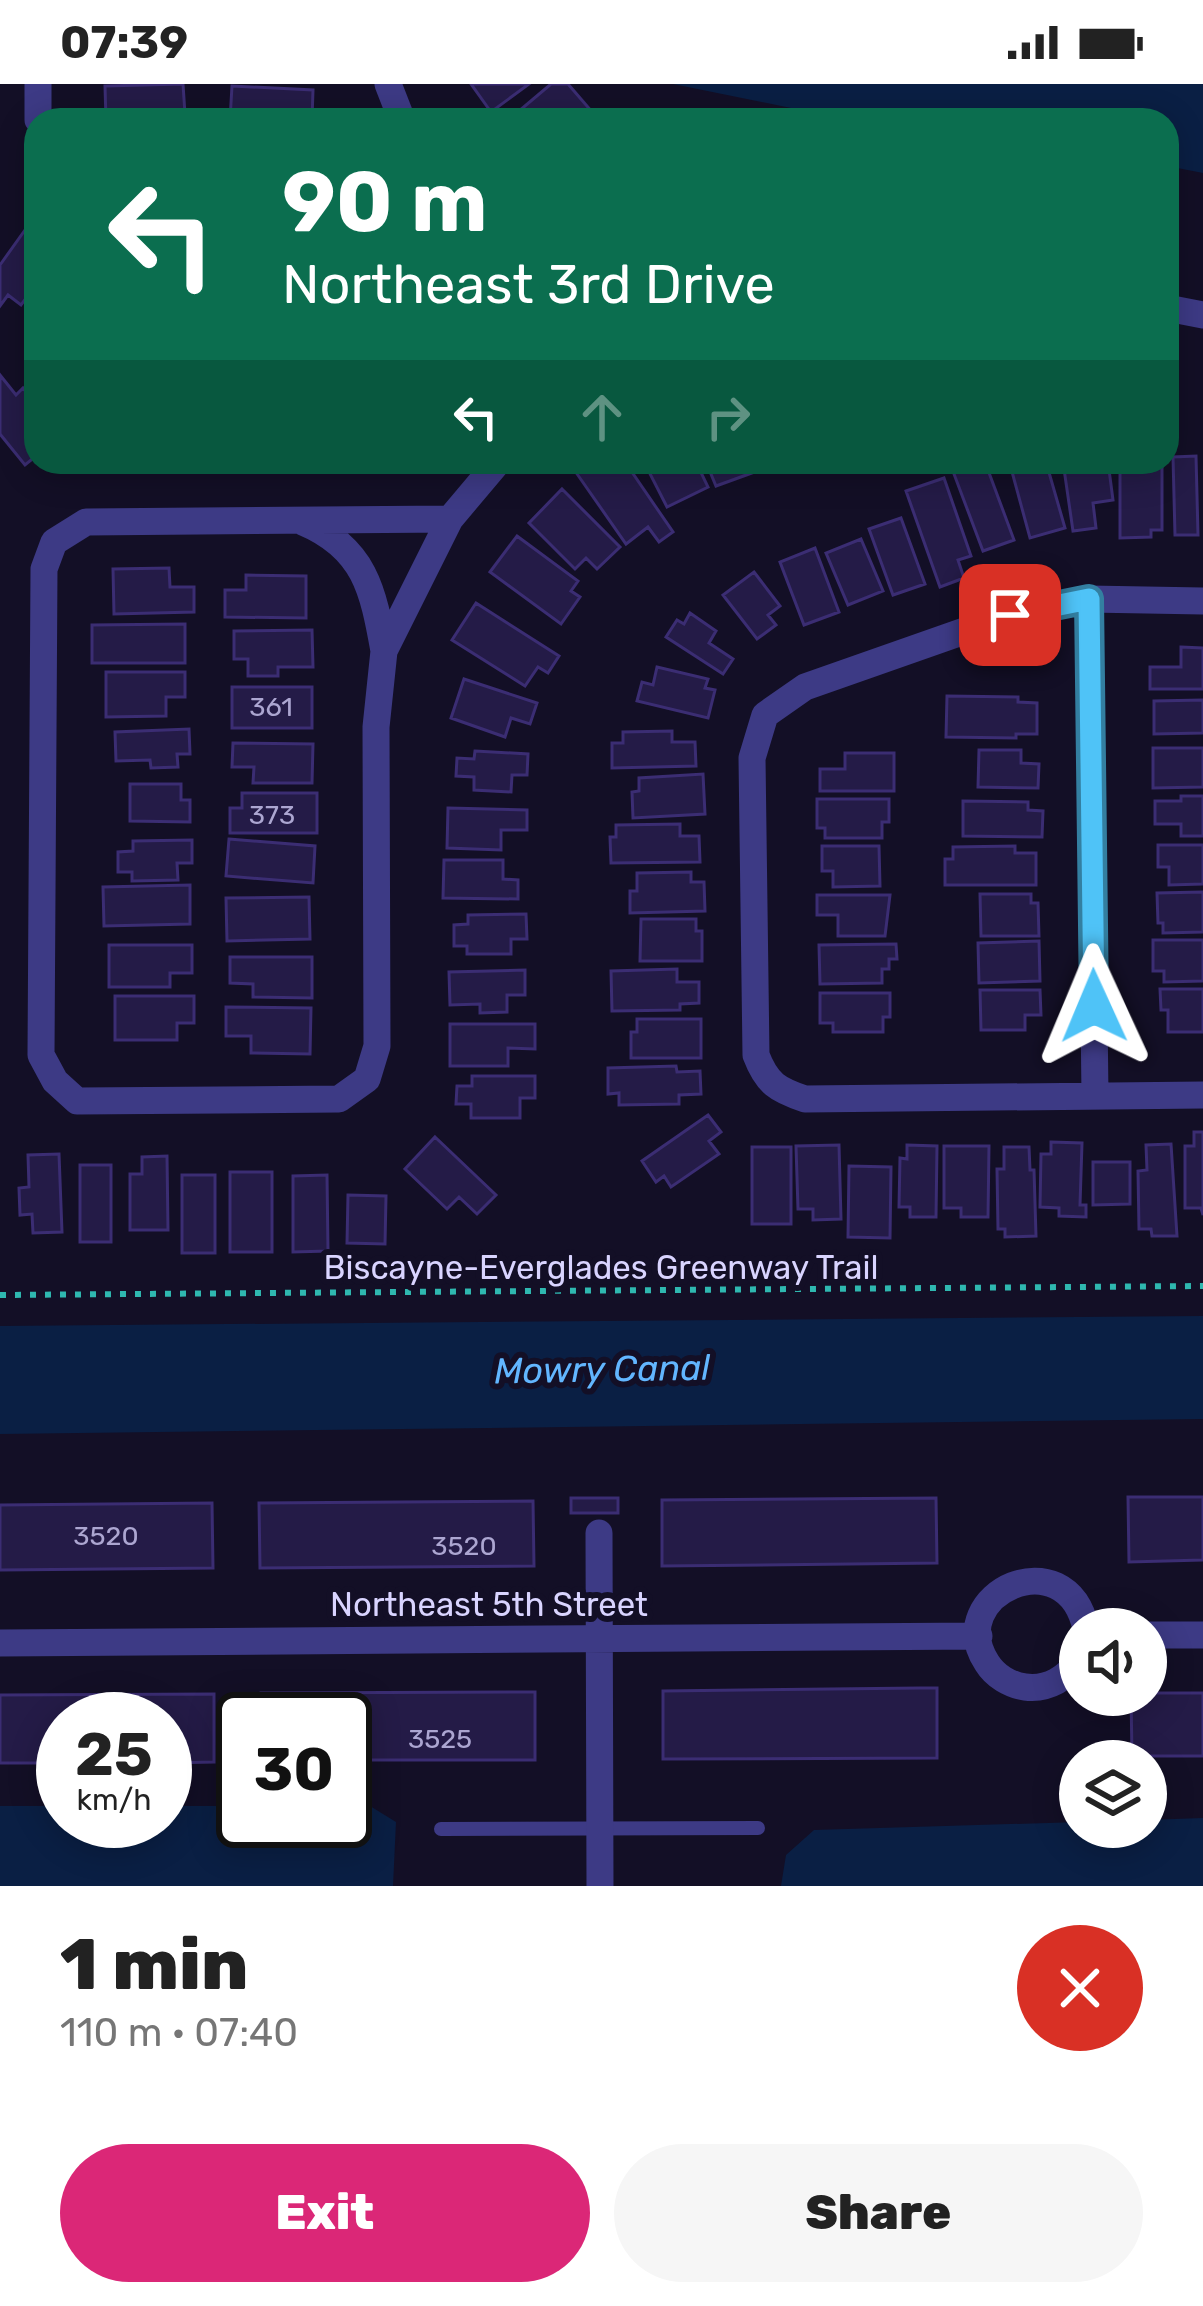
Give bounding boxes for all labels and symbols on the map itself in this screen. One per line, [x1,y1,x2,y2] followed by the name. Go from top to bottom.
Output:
[959,564,1061,666] pin
[249,691,293,723] house number: 361
[249,799,295,831] house number: 373
[1031,943,1157,1069] position arrow
[324,1248,878,1287] street label: Biscayne-Everglades Greenway Trail
[494,1346,712,1392] water label: Mowry Canal
[73,1520,139,1552] house number: 3520
[431,1530,497,1562] house number: 3520
[330,1585,648,1624] street label: Northeast 5th Street
[216,1692,372,1848] speed limit sign: 30
[408,1723,472,1755] house number: 3525

